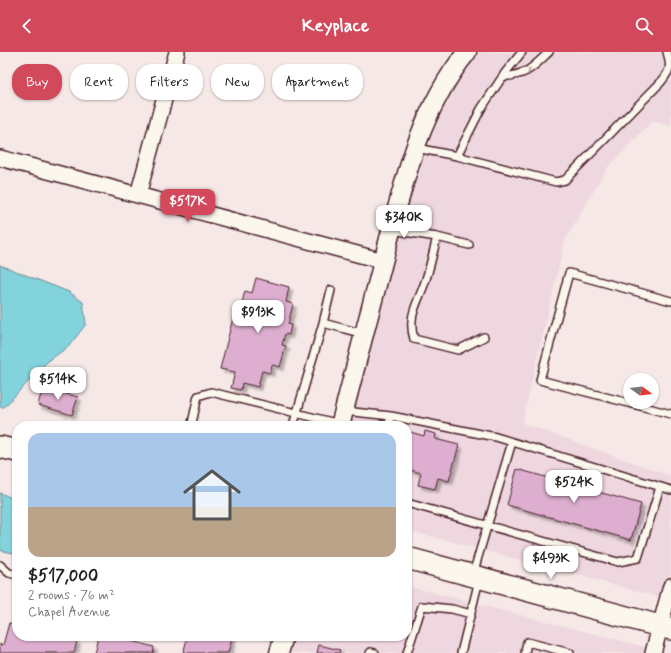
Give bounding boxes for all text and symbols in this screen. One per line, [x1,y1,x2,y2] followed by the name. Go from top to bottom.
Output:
[302,14,369,38] text: Keyplace
[16,15,38,37] icon: back
[633,15,655,37] icon: search
[12,64,62,100] chip: Buy
[70,64,128,100] chip: Rent
[136,64,203,100] chip: Filters
[211,64,264,100] chip: New
[272,64,363,100] chip: Apartment
[524,67,531,75] one-way arrow
[160,189,216,223] pin: $517K
[169,193,207,210] text: $517K
[376,205,432,239] pin: $340K
[385,209,423,226] text: $340K
[230,300,286,334] pin: $913K
[241,304,275,321] text: $913K
[30,367,86,401] pin: $514K
[39,371,77,388] text: $514K
[623,373,659,409] north arrow
[623,373,659,409] map controls
[176,459,248,531] icon: home
[546,470,602,504] pin: $524K
[554,474,594,491] text: $524K
[523,546,579,580] pin: $493K
[532,550,570,567] text: $493K
[28,565,98,587] text: $517,000
[28,587,115,604] text: 2 rooms · 76 m²
[28,604,110,621] text: Chapel Avenue

